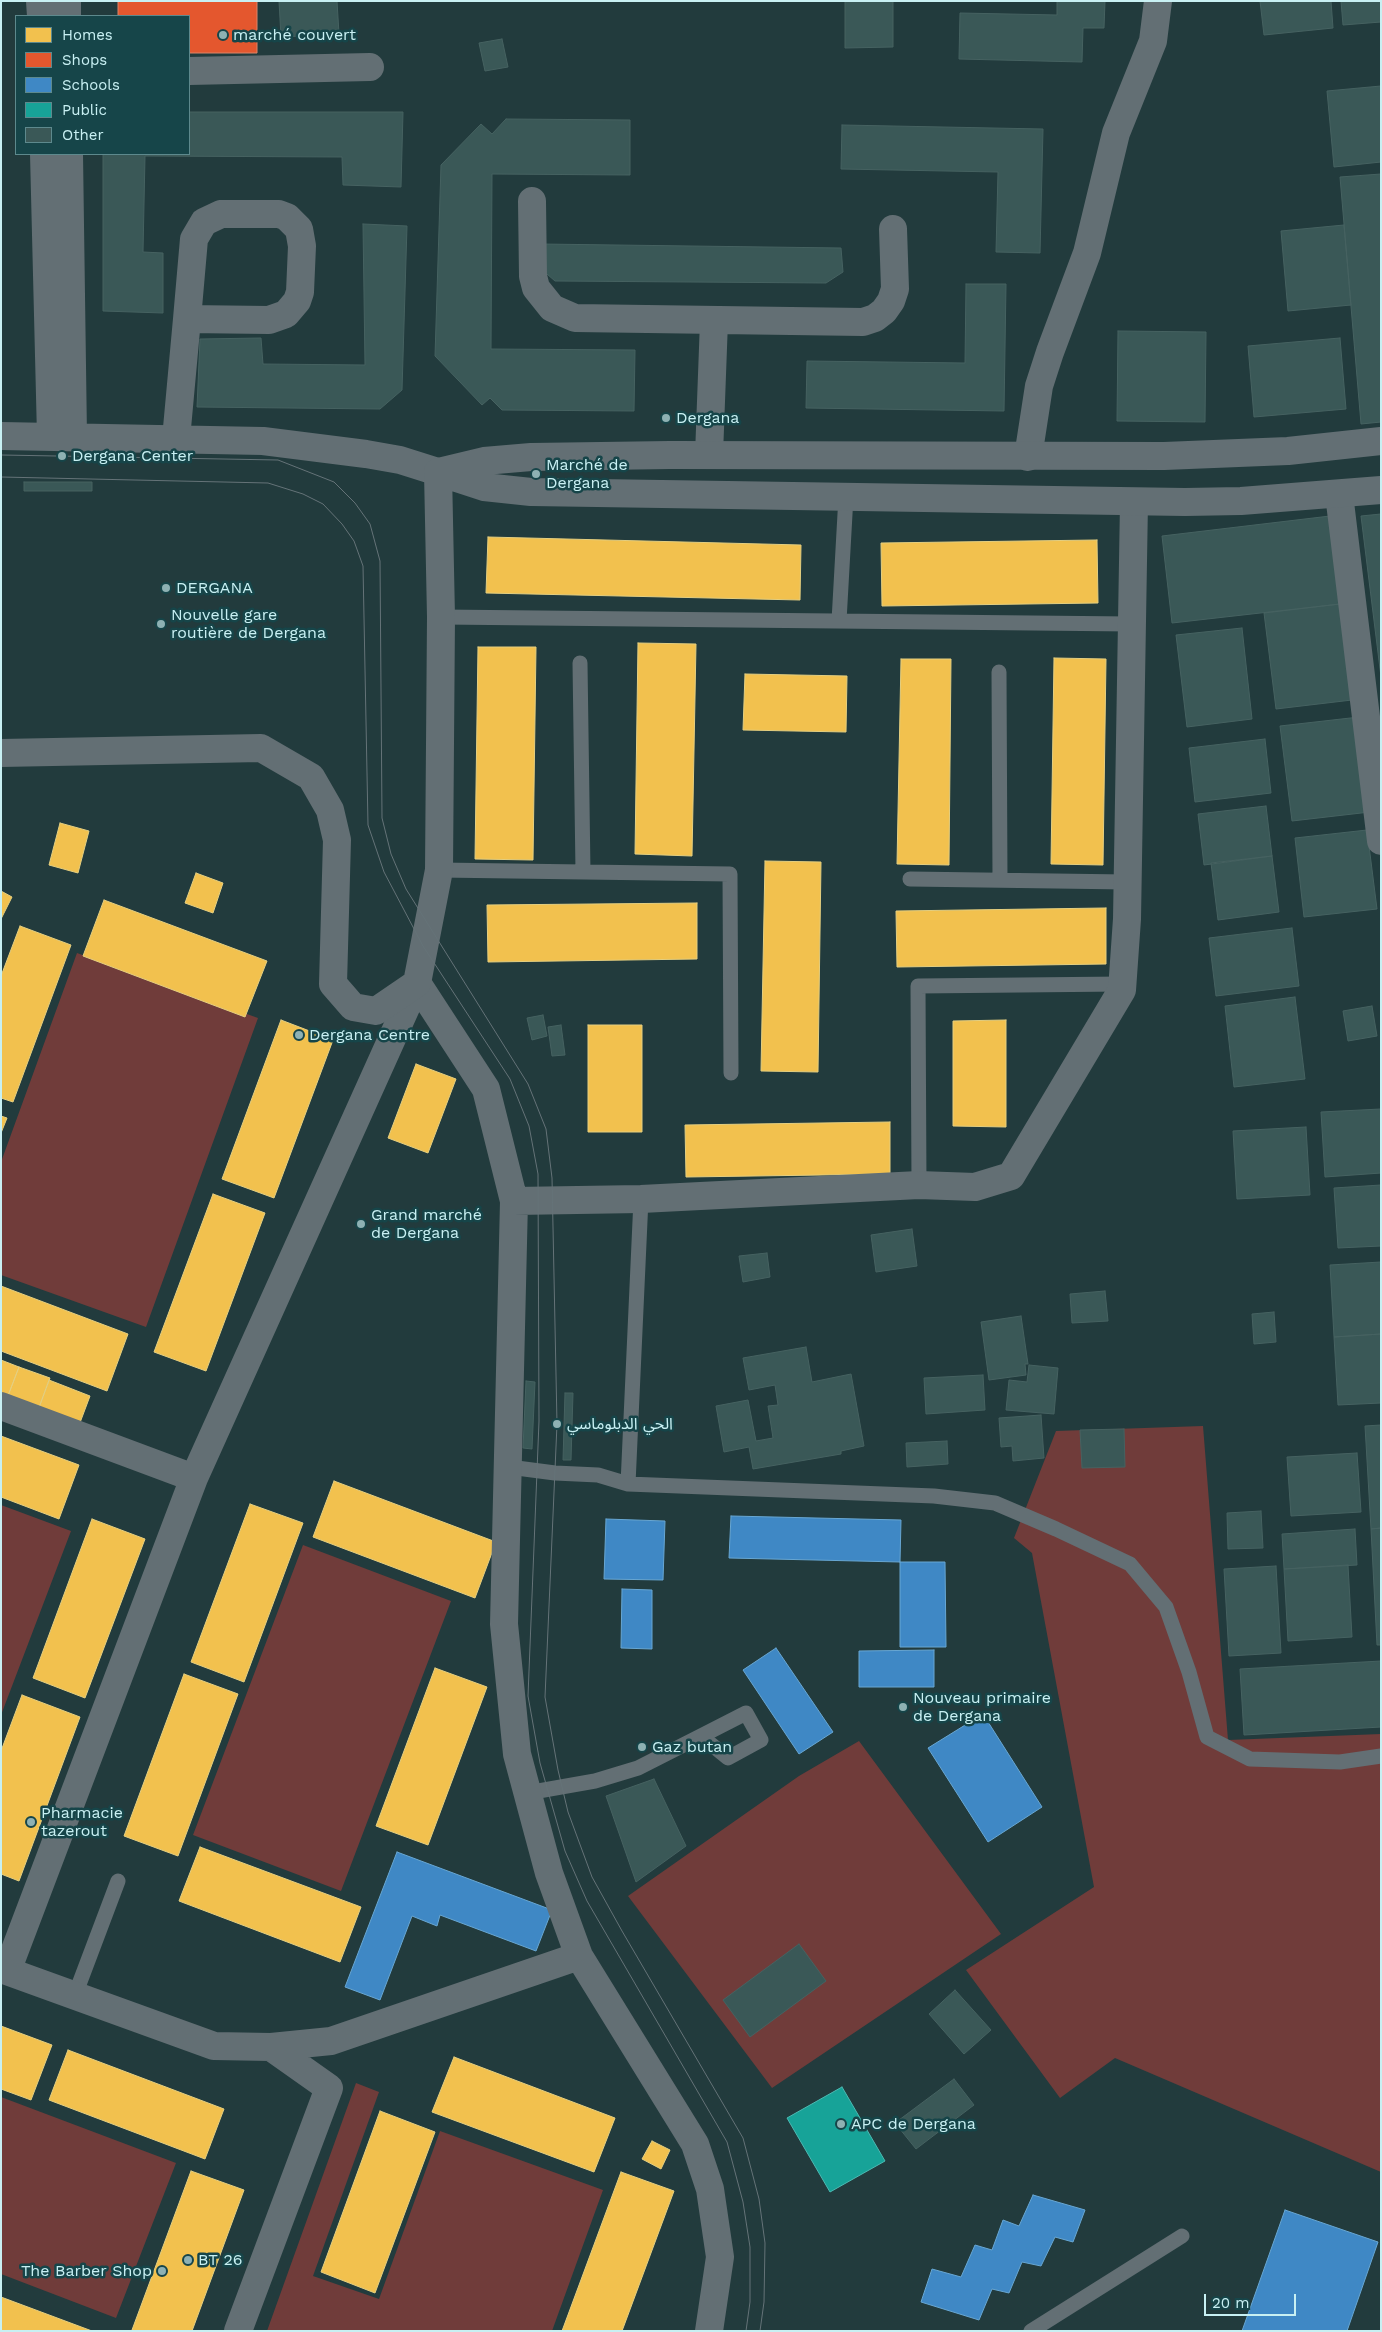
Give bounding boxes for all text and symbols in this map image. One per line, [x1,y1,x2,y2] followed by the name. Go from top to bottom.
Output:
[15,15,190,155] legend
[233,25,356,45] place label: marché couvert
[62,26,113,44] text: Homes
[217,29,229,41] marker: marché couvert
[62,51,107,69] text: Shops
[62,76,120,94] text: Schools
[62,101,107,119] text: Public
[62,126,104,144] text: Other
[676,408,739,428] place label: Dergana
[660,412,672,424] marker: Dergana
[72,446,193,466] place label: Dergana Center
[56,450,68,462] marker: Dergana Center
[546,455,628,493] place label: Marché de Dergana
[530,468,542,480] marker: Marché de Dergana
[176,578,253,598] place label: DERGANA
[160,582,172,594] marker: DERGANA
[171,605,326,643] place label: Nouvelle gare routière de Dergana
[155,618,167,630] marker: Nouvelle gare routière de Dergana
[309,1025,430,1045] place label: Dergana Centre
[293,1029,305,1041] marker: Dergana Centre
[371,1205,482,1243] place label: Grand marché de Dergana
[355,1218,367,1230] marker: Grand marché de Dergana
[567,1414,673,1434] place label: الحي الدبلوماسي
[551,1418,563,1430] marker: الحي الدبلوماسي
[913,1688,1051,1726] place label: Nouveau primaire de Dergana
[897,1701,909,1713] marker: Nouveau primaire de Dergana
[652,1737,732,1757] place label: Gaz butan
[636,1741,648,1753] marker: Gaz butan
[41,1803,123,1841] place label: Pharmacie tazerout
[25,1816,37,1828] marker: Pharmacie tazerout
[851,2114,976,2134] place label: APC de Dergana
[835,2118,847,2130] marker: APC de Dergana
[198,2250,242,2270] place label: BT 26
[182,2254,194,2266] marker: BT 26
[21,2261,152,2281] place label: The Barber Shop
[156,2265,168,2277] marker: The Barber Shop
[1207,2284,1300,2316] scale bar
[1212,2294,1250,2312] text: 20 m

